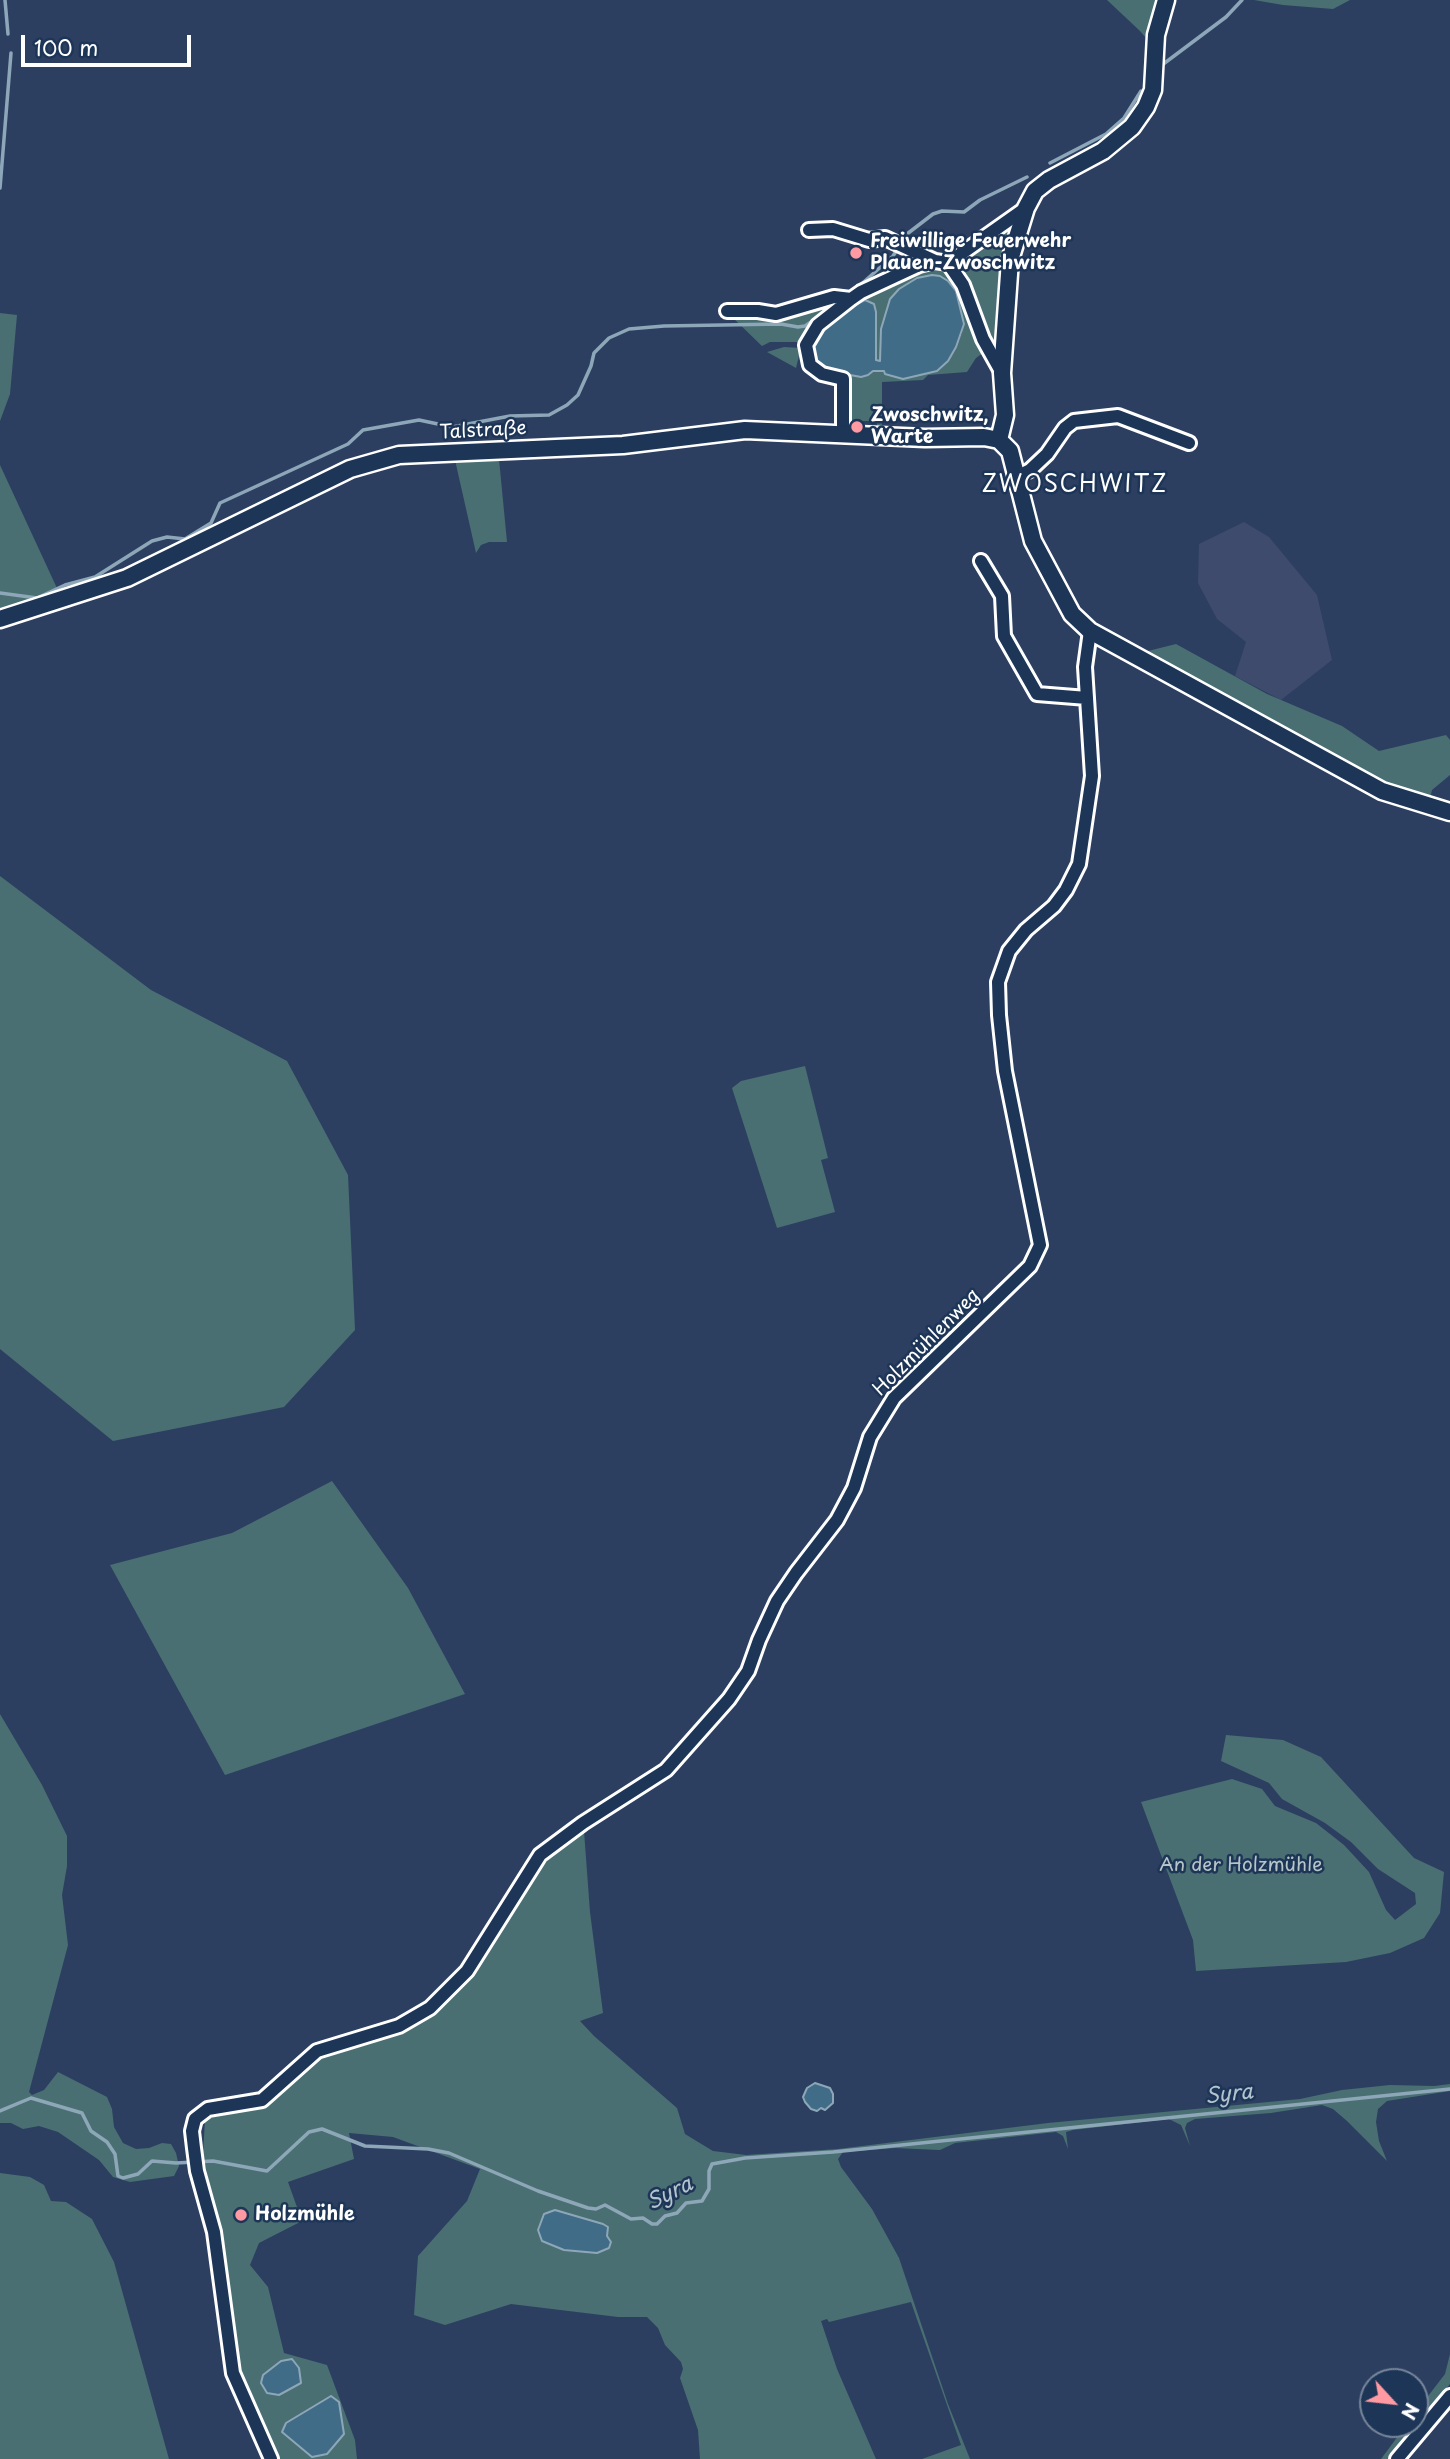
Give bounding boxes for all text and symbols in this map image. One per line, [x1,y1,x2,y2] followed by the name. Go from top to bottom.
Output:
[24,21,194,65] scale bar
[34,31,98,63] text: 100 m
[870,231,1071,275] place label: Freiwillige Feuerwehr Plauen-Zwoschwitz
[848,245,864,261] marker: Freiwillige Feuerwehr Plauen-Zwoschwitz
[871,405,988,449] place label: Zwoschwitz, Warte
[439,417,527,445] street label: Talstraße
[849,419,865,435] marker: Zwoschwitz, Warte
[982,472,1168,500] district label: ZWOSCHWITZ
[869,1285,985,1401] street label: Holzmühlenweg
[1159,1855,1323,1877] park label: An der Holzmühle
[1204,2080,1254,2110] water label: Syra
[643,2172,697,2216] water label: Syra
[255,2204,355,2226] place label: Holzmühle
[233,2207,249,2223] marker: Holzmühle
[1359,2368,1429,2438] north arrow
[1395,2399,1427,2425] text: N

